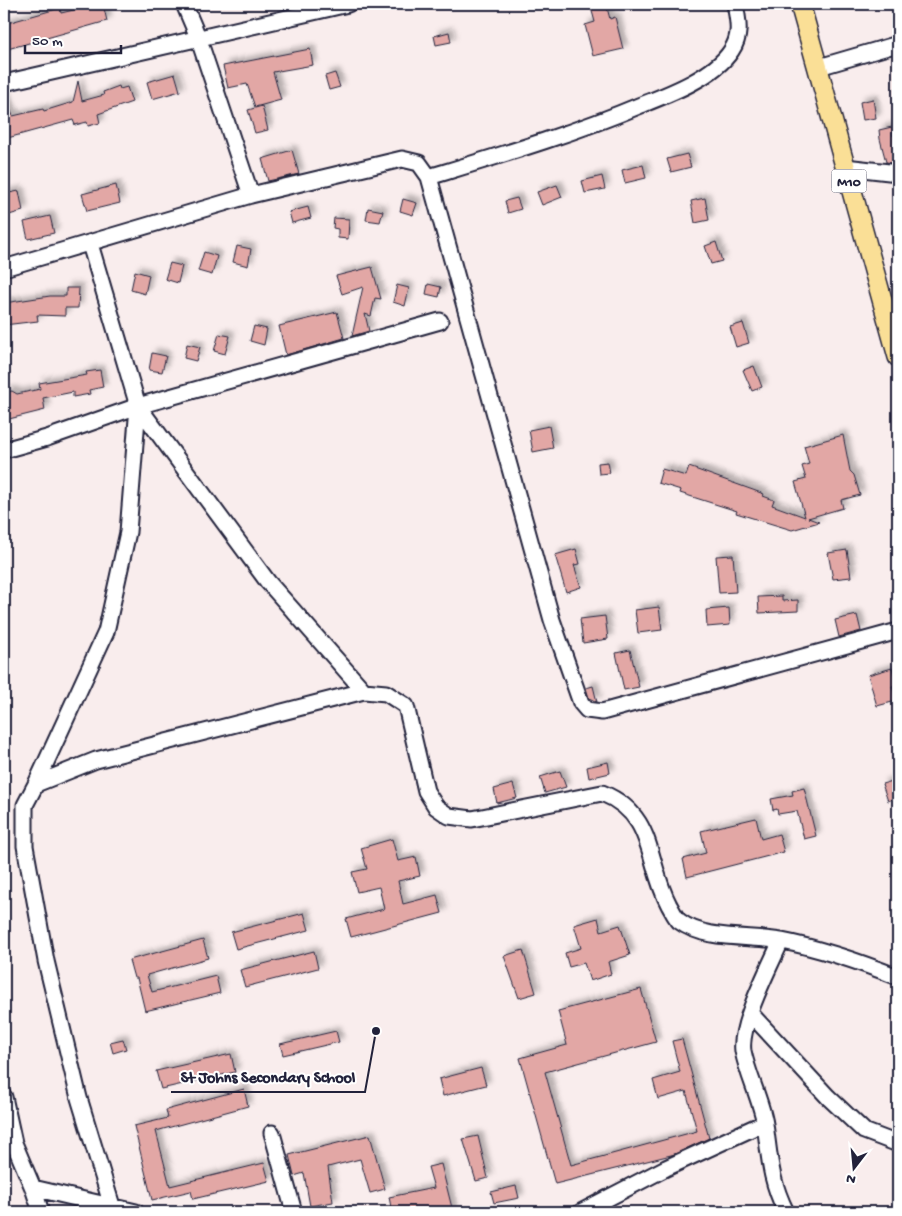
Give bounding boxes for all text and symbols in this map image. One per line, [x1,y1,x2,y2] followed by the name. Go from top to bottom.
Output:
[25,22,121,54] scale bar
[32,33,63,51] text: 50 m
[832,170,866,192] road number: M10
[171,1061,365,1092] callout: St Johns Secondary School
[181,1070,356,1089] text: St Johns Secondary School
[830,1144,880,1194] north arrow
[844,1169,858,1188] text: N

